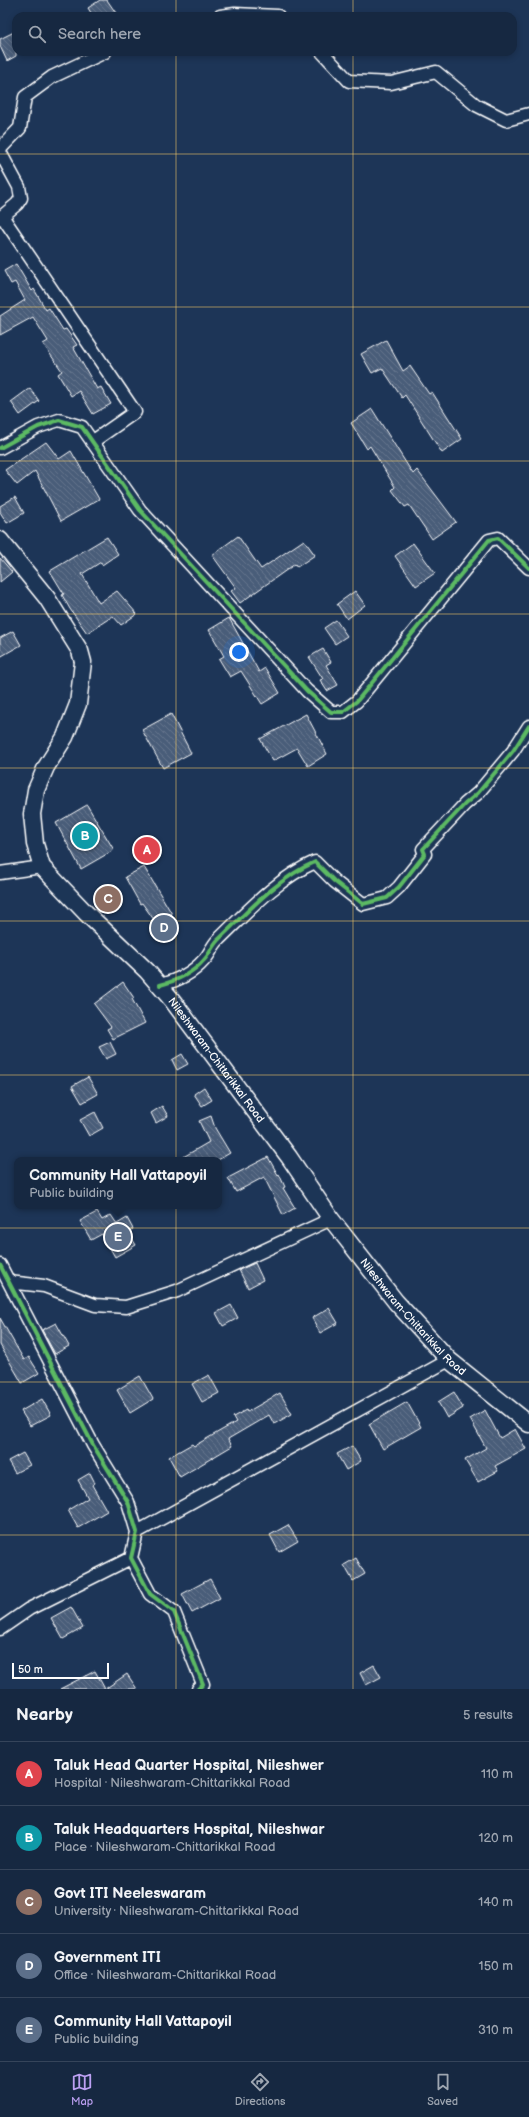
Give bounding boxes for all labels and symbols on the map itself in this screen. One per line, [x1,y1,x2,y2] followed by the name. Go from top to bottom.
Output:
[229,642,249,662] your location
[72,821,98,851] pin: B
[134,835,160,865] pin: A
[95,884,121,914] pin: C
[151,913,177,943] pin: D
[165,995,267,1125] street label: Nileshwaram-Chittarikkal Road
[105,1222,131,1252] pin: E
[357,1256,468,1378] street label: Nileshwaram-Chittarikkal Road
[12,1661,109,1680] scale bar

